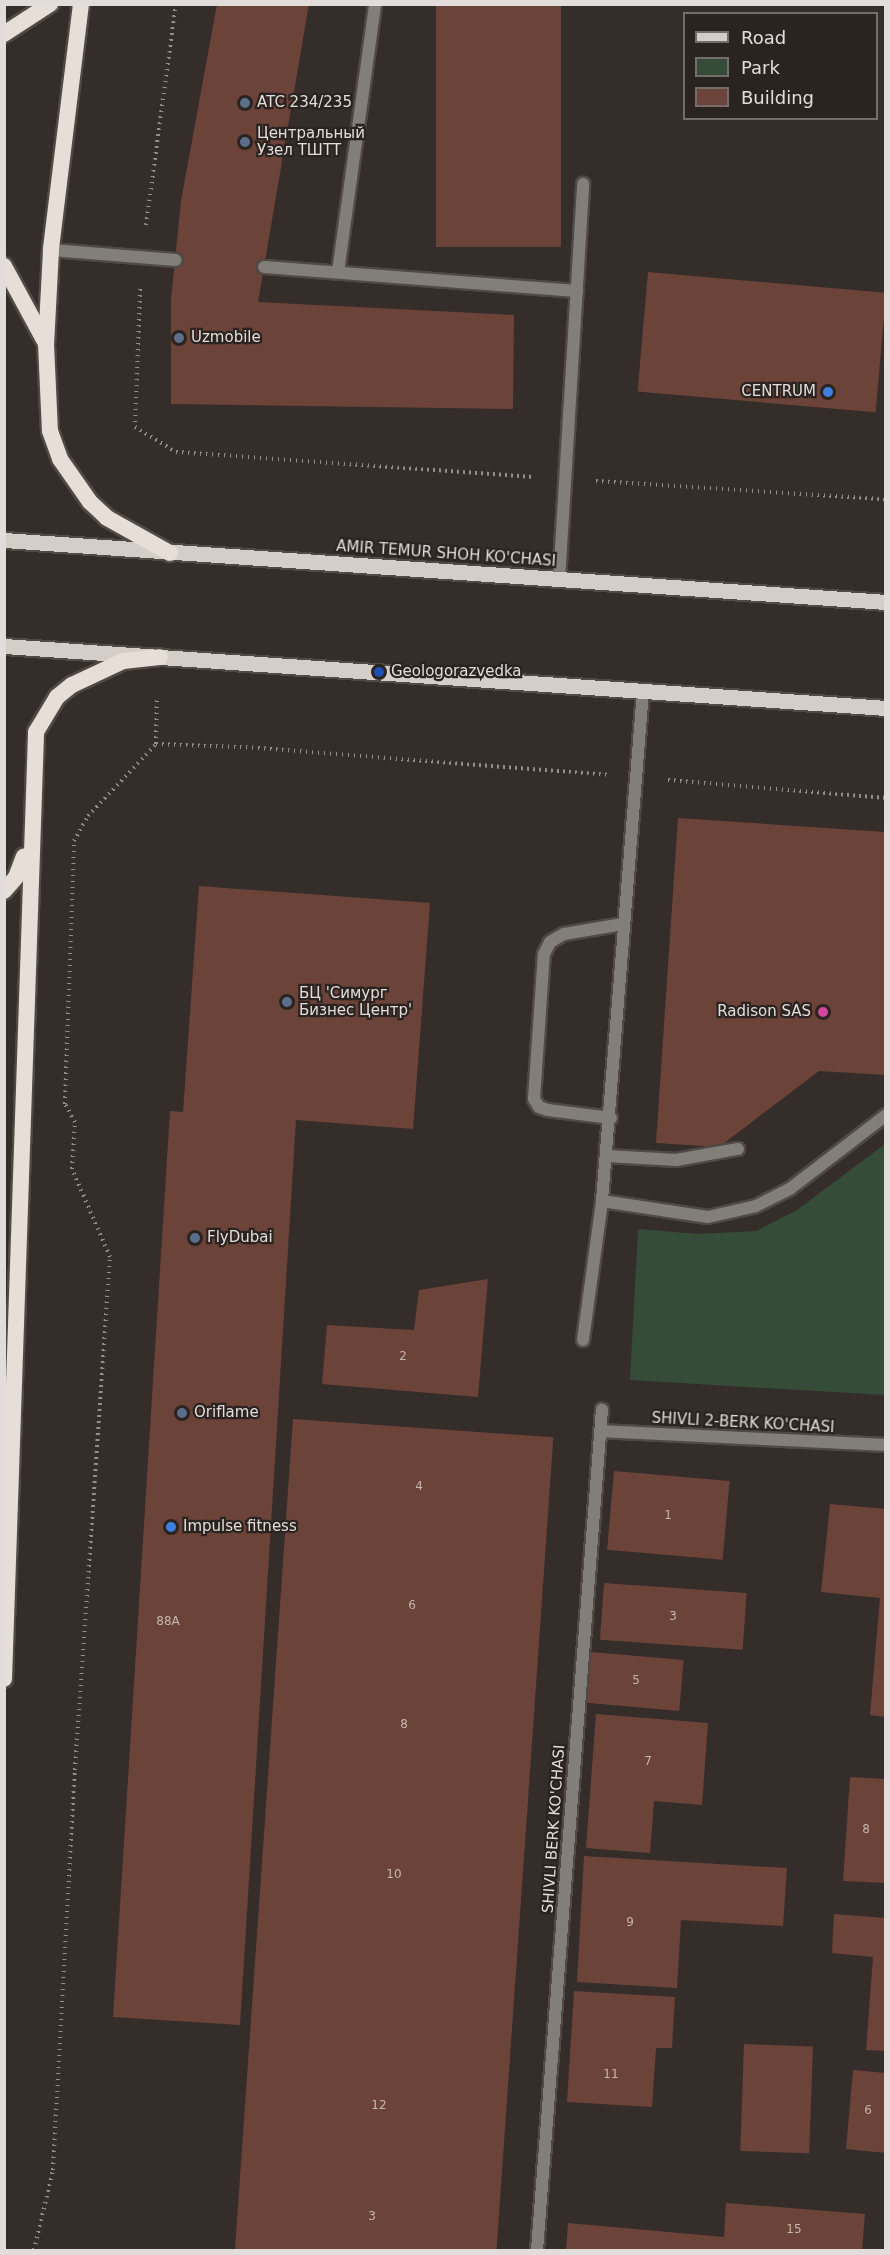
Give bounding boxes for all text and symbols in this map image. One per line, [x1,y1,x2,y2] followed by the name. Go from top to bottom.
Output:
[683,12,878,120] legend
[741,27,786,48] text: Road
[741,57,780,78] text: Park
[741,87,814,108] text: Building
[257,94,352,112] place label: ATC 234/235
[238,96,252,110] marker: ATC 234/235
[257,124,365,159] place label: Центральный Узел ТШТТ
[238,135,252,149] marker: Центральный Узел ТШТТ
[191,329,261,347] place label: Uzmobile
[172,331,186,345] marker: Uzmobile
[741,383,816,401] place label: CENTRUM
[821,385,835,399] marker: CENTRUM
[336,537,556,571] street label: AMIR TEMUR SHOH KO'CHASI
[391,663,522,681] place label: Geologorazvedka
[372,665,386,679] marker: Geologorazvedka
[299,984,412,1019] place label: БЦ 'Симург Бизнес Центр'
[280,995,294,1009] marker: БЦ 'Симург Бизнес Центр'
[717,1003,811,1021] place label: Radison SAS
[816,1005,830,1019] marker: Radison SAS
[207,1229,273,1247] place label: FlyDubai
[188,1231,202,1245] marker: FlyDubai
[399,1350,407,1364] house number: 2
[194,1404,259,1422] place label: Oriflame
[175,1406,189,1420] marker: Oriflame
[651,1409,835,1437] street label: SHIVLI 2-BERK KO'CHASI
[415,1480,423,1494] house number: 4
[664,1509,672,1523] house number: 1
[183,1518,297,1536] place label: Impulse fitness
[164,1520,178,1534] marker: Impulse fitness
[408,1599,416,1613] house number: 6
[669,1610,677,1624] house number: 3
[156,1615,180,1629] house number: 88A
[632,1674,640,1688] house number: 5
[400,1718,408,1732] house number: 8
[539,1744,569,1914] street label: SHIVLI BERK KO'CHASI
[644,1755,652,1769] house number: 7
[862,1823,870,1837] house number: 8
[386,1868,402,1882] house number: 10
[626,1916,634,1930] house number: 9
[603,2068,619,2082] house number: 11
[371,2099,387,2113] house number: 12
[864,2104,872,2118] house number: 6
[368,2210,376,2224] house number: 3
[786,2223,802,2237] house number: 15

